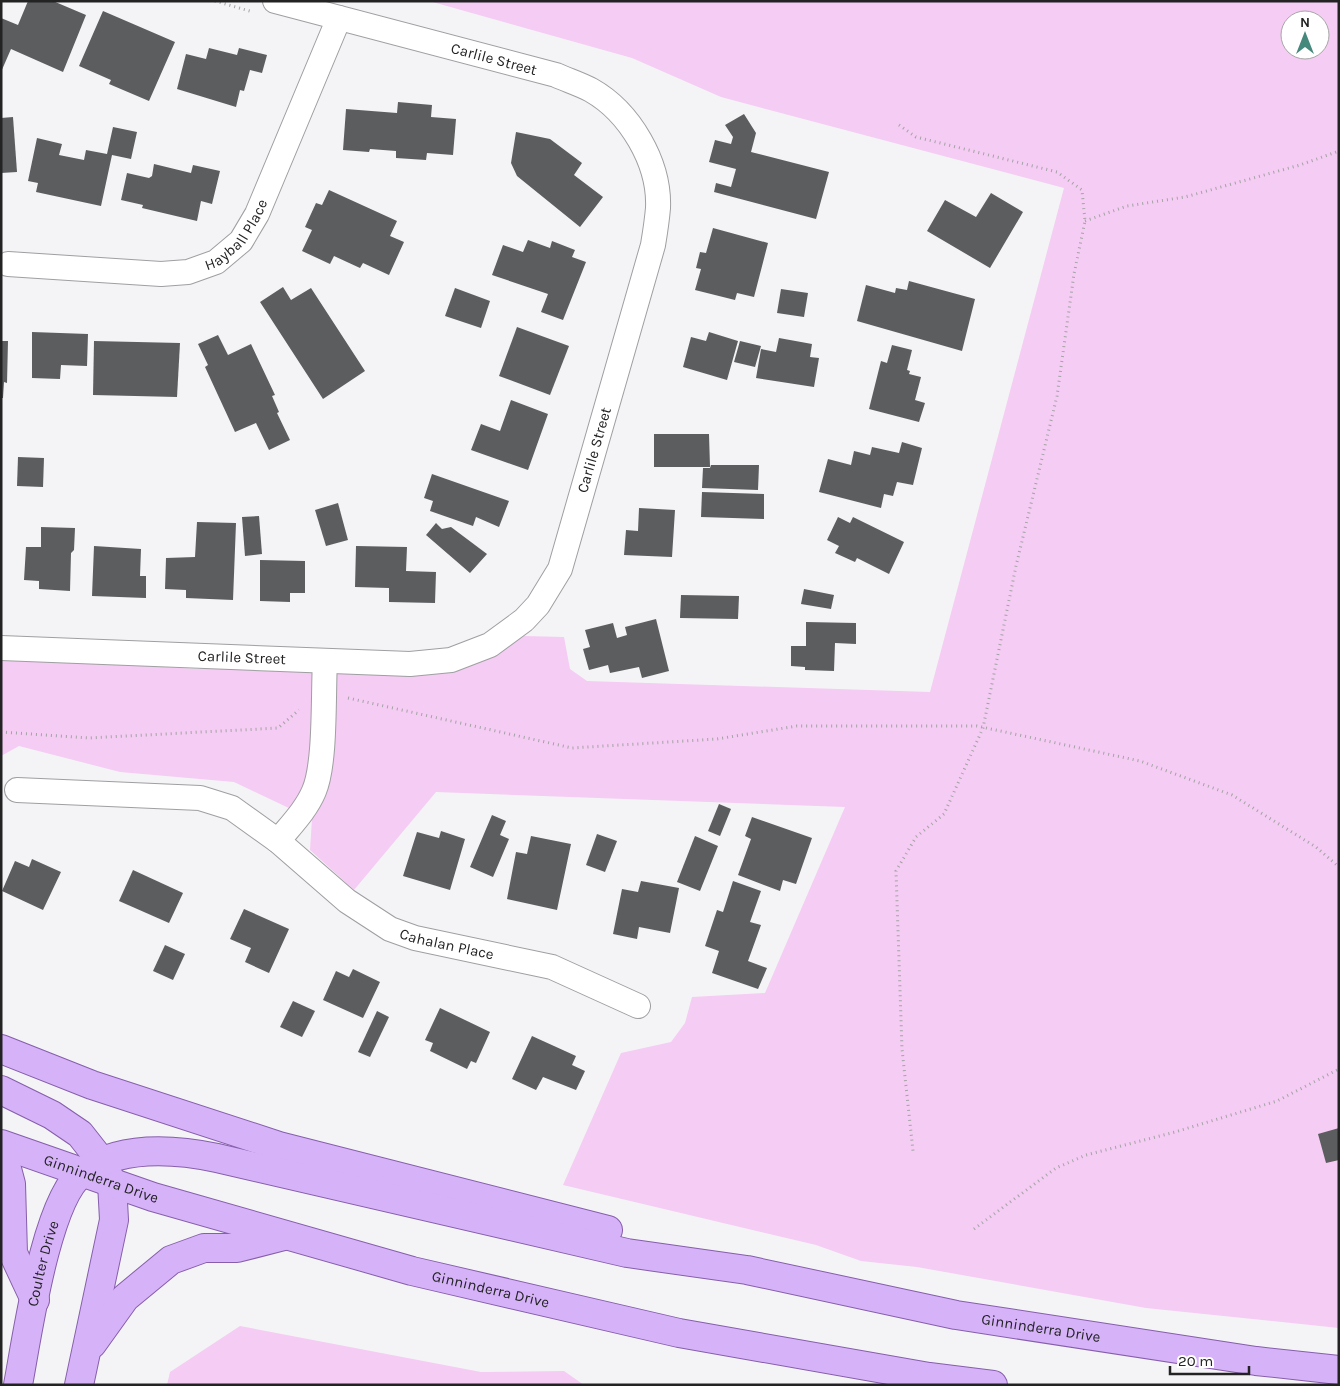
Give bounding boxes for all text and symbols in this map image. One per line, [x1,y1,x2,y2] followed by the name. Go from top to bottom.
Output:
[1280,10,1330,60] north arrow
[1300,14,1310,31] text: N
[449,39,539,79] street label: Carlile Street
[202,197,271,274] street label: Hayball Place
[573,405,615,495] street label: Carlile Street
[197,647,287,668] street label: Carlile Street
[397,924,496,963] street label: Cahalan Place
[41,1151,160,1207] street label: Ginninderra Drive
[23,1218,63,1308] street label: Coulter Drive
[430,1267,551,1312] street label: Ginninderra Drive
[980,1310,1102,1346] street label: Ginninderra Drive
[1170,1344,1249,1376] scale bar
[1178,1352,1213,1370] text: 20 m

